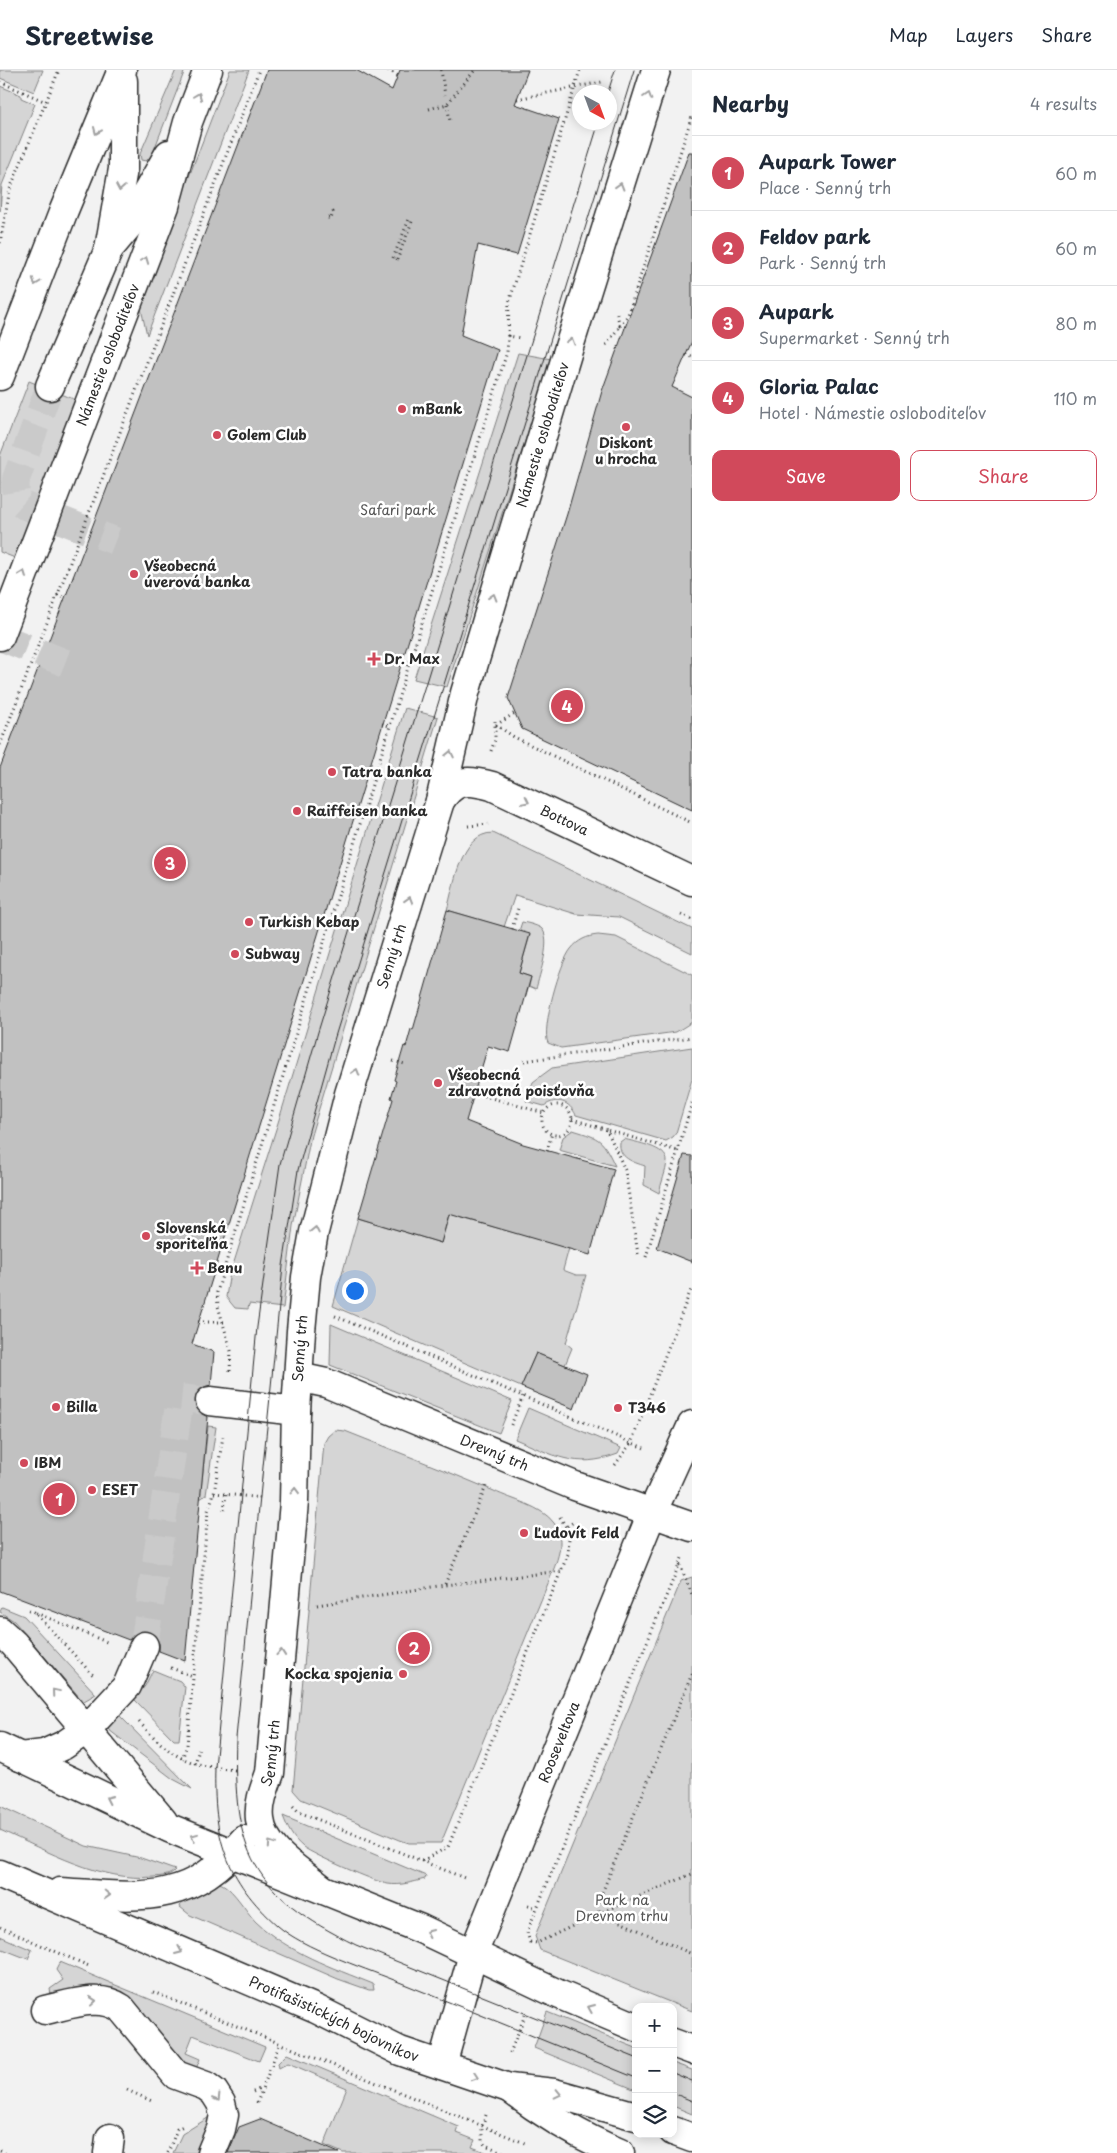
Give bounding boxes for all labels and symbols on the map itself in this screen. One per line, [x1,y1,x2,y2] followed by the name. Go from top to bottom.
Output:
[572,85,617,130] north arrow
[191,92,202,101] one-way arrow
[642,93,652,101] one-way arrow
[92,126,103,135] one-way arrow
[614,183,624,191] one-way arrow
[115,184,125,193] one-way arrow
[139,256,149,264] one-way arrow
[32,277,42,286] one-way arrow
[71,281,144,429] street label: Námestie osloboditeľov
[565,338,575,346] one-way arrow
[510,360,574,510] street label: Námestie osloboditeľov
[412,398,463,419] place label: mBank
[396,403,408,415] marker: mBank
[620,421,632,433] marker: Diskont u hrocha
[227,424,307,445] place label: Golem Club
[211,429,223,441] marker: Golem Club
[595,432,658,469] place label: Diskont u hrocha
[360,499,436,520] park label: Safari park
[144,555,251,592] place label: Všeobecná úverová banka
[128,568,140,580] marker: Všeobecná úverová banka
[17,570,27,579] one-way arrow
[488,594,498,602] one-way arrow
[384,648,440,669] place label: Dr. Max
[368,653,380,665] marker: Dr. Max
[551,687,583,725] pin: 4
[444,749,455,758] one-way arrow
[342,761,432,782] place label: Tatra banka
[326,766,338,778] marker: Tatra banka
[521,795,530,805] one-way arrow
[537,799,593,841] street label: Bottova
[307,800,427,821] place label: Raiffeisen banka
[291,805,303,817] marker: Raiffeisen banka
[154,844,186,882] pin: 3
[404,897,414,905] one-way arrow
[259,911,360,932] place label: Turkish Kebap
[243,916,255,928] marker: Turkish Kebap
[371,921,411,991] street label: Senný trh
[245,943,300,964] place label: Subway
[229,948,241,960] marker: Subway
[448,1064,595,1101] place label: Všeobecná zdravotná poisťovňa
[350,1069,360,1077] one-way arrow
[432,1077,444,1089] marker: Všeobecná zdravotná poisťovňa
[156,1217,229,1254] place label: Slovenská sporiteľňa
[309,1225,320,1234] one-way arrow
[140,1230,152,1242] marker: Slovenská sporiteľňa
[207,1257,242,1278] place label: Benu
[191,1262,203,1274] marker: Benu
[342,1278,368,1304] your location
[287,1314,312,1383] street label: Senný trh
[66,1396,98,1417] place label: Billa
[628,1397,666,1418] place label: T346
[50,1401,62,1413] marker: Billa
[612,1402,624,1414] marker: T346
[457,1429,532,1476] street label: Drevný trh
[34,1452,61,1473] place label: IBM
[18,1457,30,1469] marker: IBM
[102,1479,138,1500] place label: ESET
[43,1480,75,1518] pin: 1
[86,1484,98,1496] marker: ESET
[289,1487,300,1495] one-way arrow
[534,1522,619,1543] place label: Ľudovít Feld
[518,1527,530,1539] marker: Ľudovít Feld
[398,1629,430,1667] pin: 2
[275,1649,286,1657] one-way arrow
[285,1663,393,1684] place label: Kocka spojenia
[397,1668,409,1680] marker: Kocka spojenia
[51,1689,60,1698] one-way arrow
[533,1698,585,1786] street label: Rooseveltova
[255,1719,285,1789] street label: Senný trh
[105,1795,114,1805] one-way arrow
[190,1833,199,1844] one-way arrow
[268,1840,278,1849] one-way arrow
[103,1889,111,1900] one-way arrow
[575,1889,669,1926] park label: Park na Drevnom trhu
[425,1929,434,1940] one-way arrow
[174,1944,183,1955] one-way arrow
[246,1970,422,2067] street label: Protifašistických bojovníkov
[89,1996,97,2007] one-way arrow
[587,2004,596,2015] one-way arrow
[471,2071,479,2081] one-way arrow
[553,2088,562,2099] one-way arrow
[211,2093,221,2102] one-way arrow

